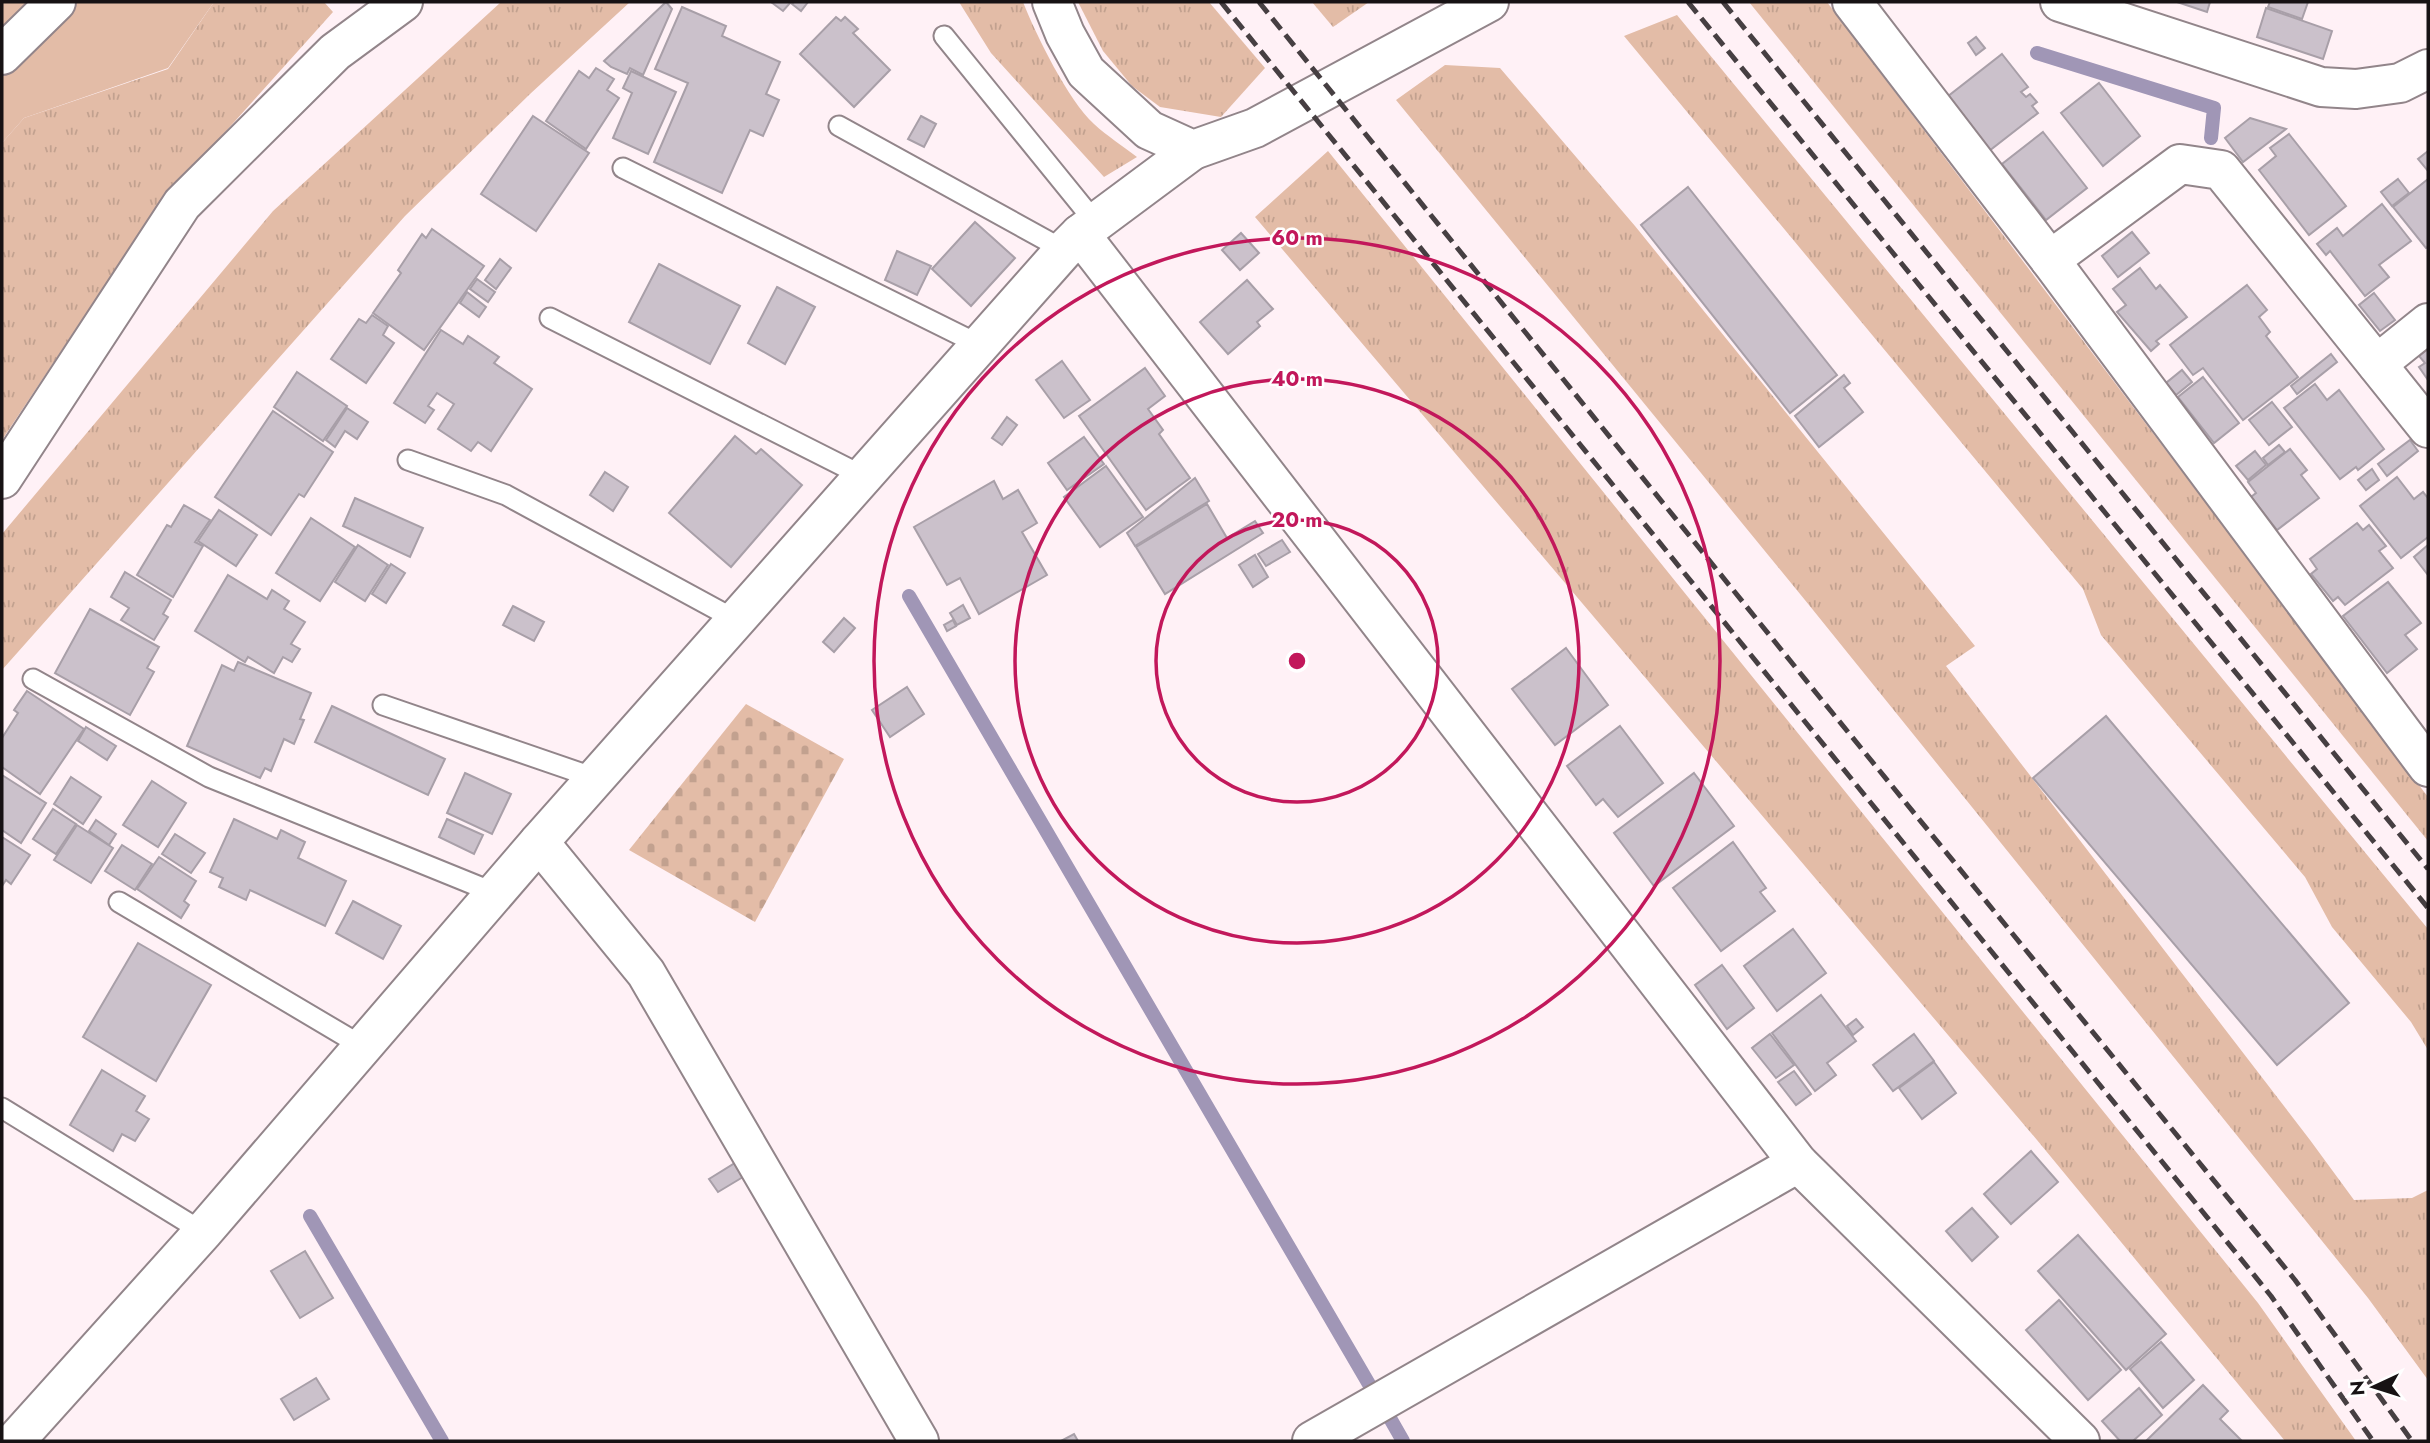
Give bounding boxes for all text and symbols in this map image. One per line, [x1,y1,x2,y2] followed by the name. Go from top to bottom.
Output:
[1271,223,1323,253] text: 60 m
[1271,364,1323,394] text: 40 m
[1271,505,1323,535] text: 20 m
[1285,649,1309,673] centre of rings
[2339,1352,2409,1422] north arrow
[2344,1380,2372,1397] text: N

